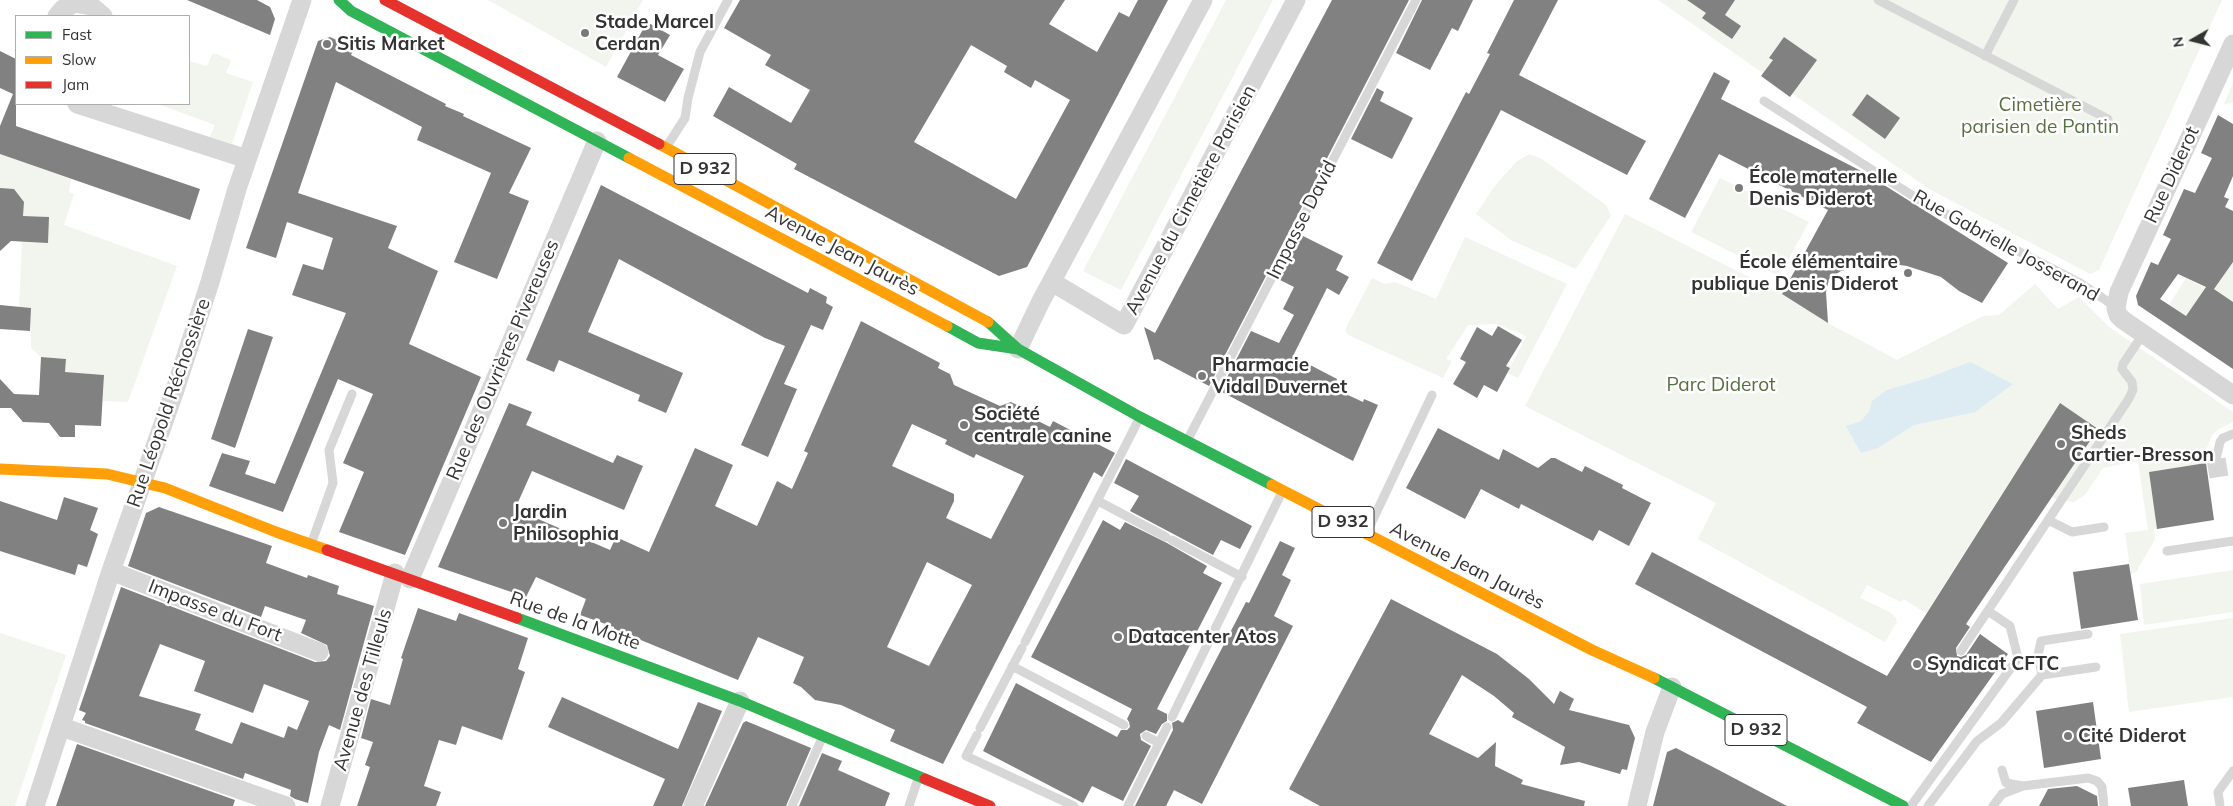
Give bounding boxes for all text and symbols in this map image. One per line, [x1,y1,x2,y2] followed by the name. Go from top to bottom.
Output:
[595,11,714,55] place label: Stade Marcel Cerdan
[15,15,190,105] legend
[2168,15,2218,65] north arrow
[62,25,92,44] text: Fast
[579,27,591,39] marker: Stade Marcel Cerdan
[337,33,445,55] place label: Sitis Market
[2168,36,2188,49] text: N
[321,38,333,50] marker: Sitis Market
[62,50,96,69] text: Slow
[62,75,89,94] text: Jam
[1121,81,1261,319] street label: Avenue du Cimetière Parisien
[1961,94,2119,138] park label: Cimetière parisien de Pantin
[2140,123,2204,227] street label: Rue Diderot
[674,153,736,184] road number: D 932
[1262,157,1342,283] street label: Impasse David
[1749,166,1898,210] place label: École maternelle Denis Diderot
[1733,182,1745,194] marker: École maternelle Denis Diderot
[1909,185,2103,307] street label: Rue Gabrielle Josserand
[761,201,923,301] street label: Avenue Jean Jaurès
[442,236,564,484] street label: Rue des Ouvrières Pivereuses
[1691,251,1898,295] place label: École élémentaire publique Denis Diderot
[1902,267,1914,279] marker: École élémentaire publique Denis Diderot
[122,296,216,510] street label: Rue Léopold Réchossière
[1212,354,1347,398] place label: Pharmacie Vidal Duvernet
[1196,370,1208,382] marker: Pharmacie Vidal Duvernet
[1666,374,1776,396] park label: Parc Diderot
[974,403,1112,447] place label: Société centrale canine
[958,419,970,431] marker: Société centrale canine
[2071,422,2214,466] place label: Sheds Cartier-Bresson
[2055,438,2067,450] marker: Sheds Cartier-Bresson
[513,501,619,545] place label: Jardin Philosophia
[1312,507,1374,538] road number: D 932
[497,517,509,529] marker: Jardin Philosophia
[1386,517,1548,615] street label: Avenue Jean Jaurès
[145,575,285,647] street label: Impasse du Fort
[507,587,643,655] street label: Rue de la Motte
[329,606,397,774] street label: Avenue des Tilleuls
[1128,626,1277,648] place label: Datacenter Atos
[1112,631,1124,643] marker: Datacenter Atos
[1927,653,2059,675] place label: Syndicat CFTC
[1911,658,1923,670] marker: Syndicat CFTC
[1725,714,1787,746] road number: D 932
[2078,725,2186,747] place label: Cité Diderot
[2062,730,2074,742] marker: Cité Diderot

